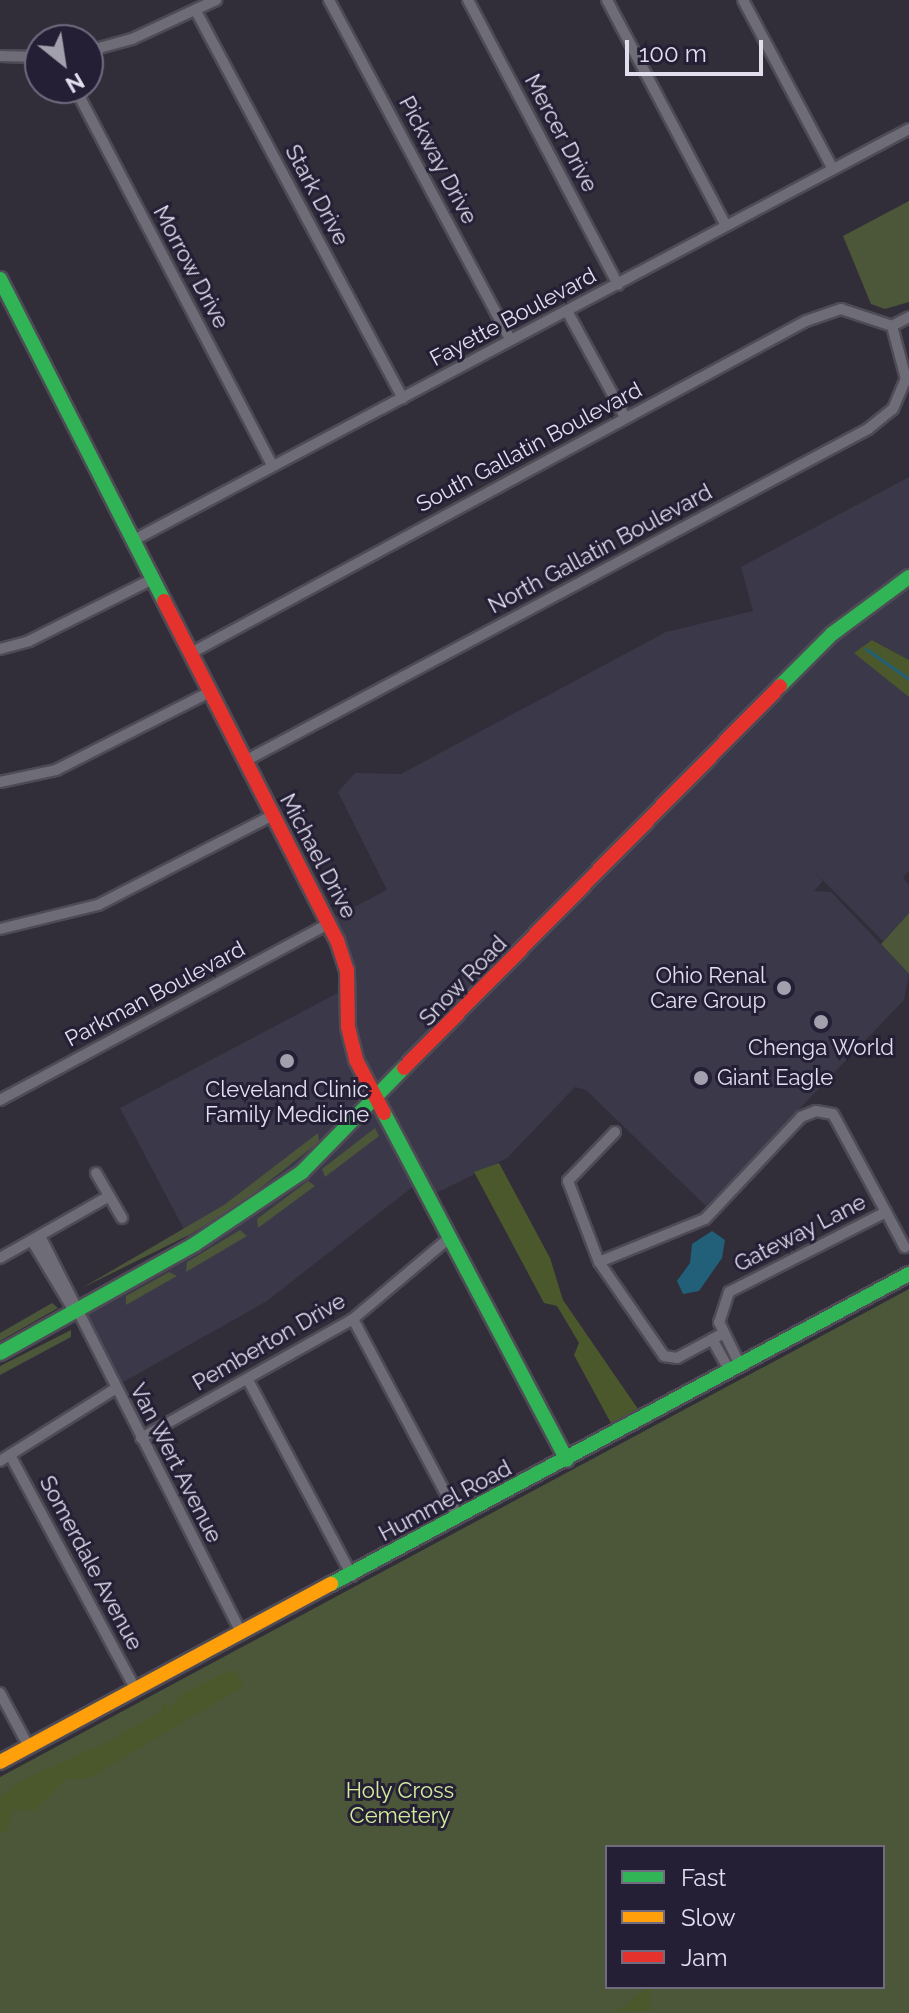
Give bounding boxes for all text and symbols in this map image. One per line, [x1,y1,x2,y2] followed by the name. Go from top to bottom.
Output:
[24,24,104,104] north arrow
[629,24,767,74] scale bar
[639,39,707,68] text: 100 m
[61,68,89,99] text: N
[519,69,603,197] street label: Mercer Drive
[393,91,483,229] street label: Pickway Drive
[280,140,354,250] street label: Stark Drive
[147,201,235,333] street label: Morrow Drive
[425,262,601,372] street label: Fayette Boulevard
[412,376,646,518] street label: South Gallatin Boulevard
[484,479,716,619] street label: North Gallatin Boulevard
[274,789,362,923] street label: Michael Drive
[414,930,512,1032] street label: Snow Road
[61,936,249,1052] street label: Parkman Boulevard
[650,962,766,1014] place label: Ohio Renal Care Group
[773,977,795,999] marker: Ohio Renal Care Group
[812,1013,830,1031] marker: Chenga World
[748,1035,894,1061] place label: Chenga World
[276,1050,298,1072] marker: Cleveland Clinic Family Medicine
[717,1065,833,1091] place label: Giant Eagle
[692,1069,710,1087] marker: Giant Eagle
[205,1076,369,1128] place label: Cleveland Clinic Family Medicine
[730,1188,870,1278] street label: Gateway Lane
[188,1288,350,1396] street label: Pemberton Drive
[124,1378,228,1548] street label: Van Wert Avenue
[374,1455,516,1547] street label: Hummel Road
[34,1471,148,1655] street label: Somerdale Avenue
[345,1777,455,1828] park label: Holy Cross Cemetery
[605,1845,885,1989] legend
[681,1863,726,1892] text: Fast
[681,1903,735,1932] text: Slow
[681,1943,727,1972] text: Jam

